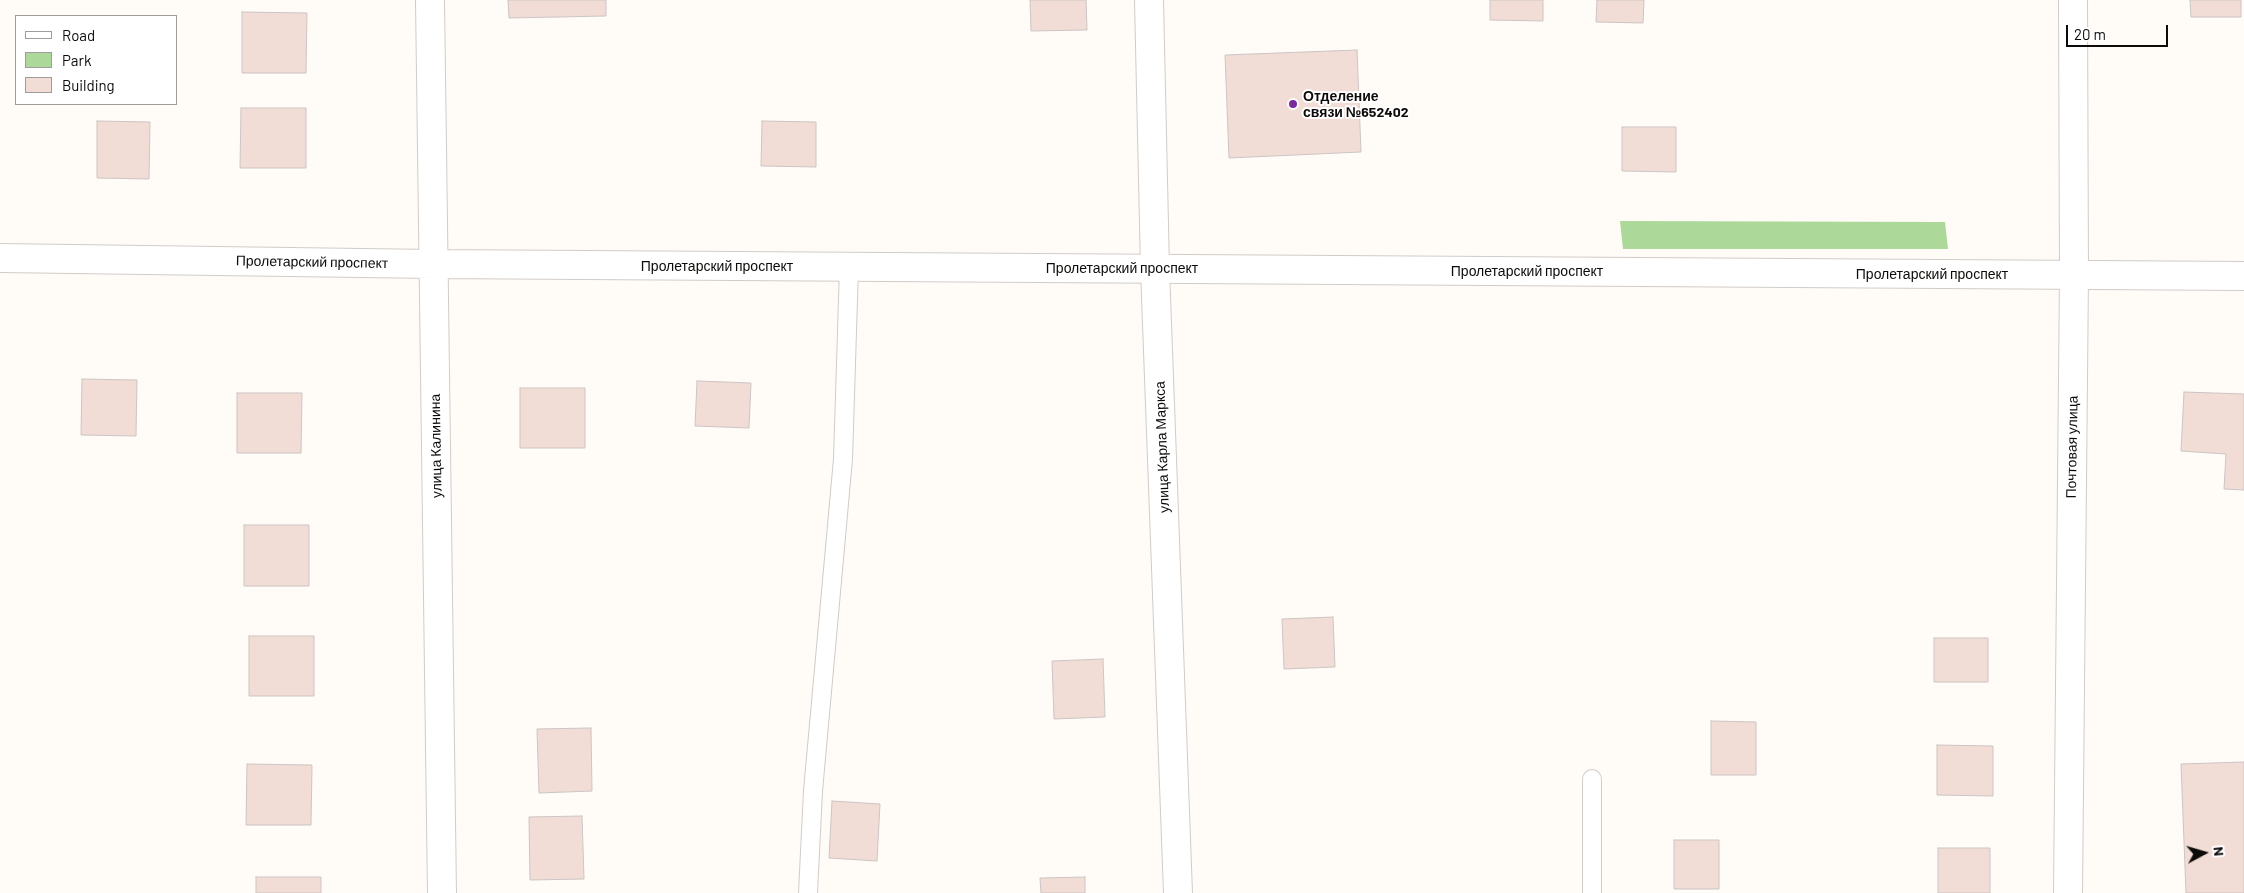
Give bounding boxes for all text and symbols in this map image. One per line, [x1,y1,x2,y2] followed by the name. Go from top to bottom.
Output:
[15,15,178,105] legend
[2069,15,2172,47] scale bar
[2074,25,2106,43] text: 20 m
[62,26,95,44] text: Road
[62,51,91,69] text: Park
[62,76,115,94] text: Building
[1303,88,1409,120] place label: Отделение связи №652402
[1287,98,1299,110] marker: Отделение связи №652402
[236,252,388,272] street label: Пролетарский проспект
[641,258,793,274] street label: Пролетарский проспект
[1046,260,1198,276] street label: Пролетарский проспект
[1451,263,1603,279] street label: Пролетарский проспект
[1856,266,2008,282] street label: Пролетарский проспект
[1151,381,1173,513] street label: улица Карла Маркса
[427,394,445,498] street label: улица Калинина
[2063,395,2081,499] street label: Почтовая улица
[2179,828,2229,878] north arrow
[2210,846,2228,857] text: N

